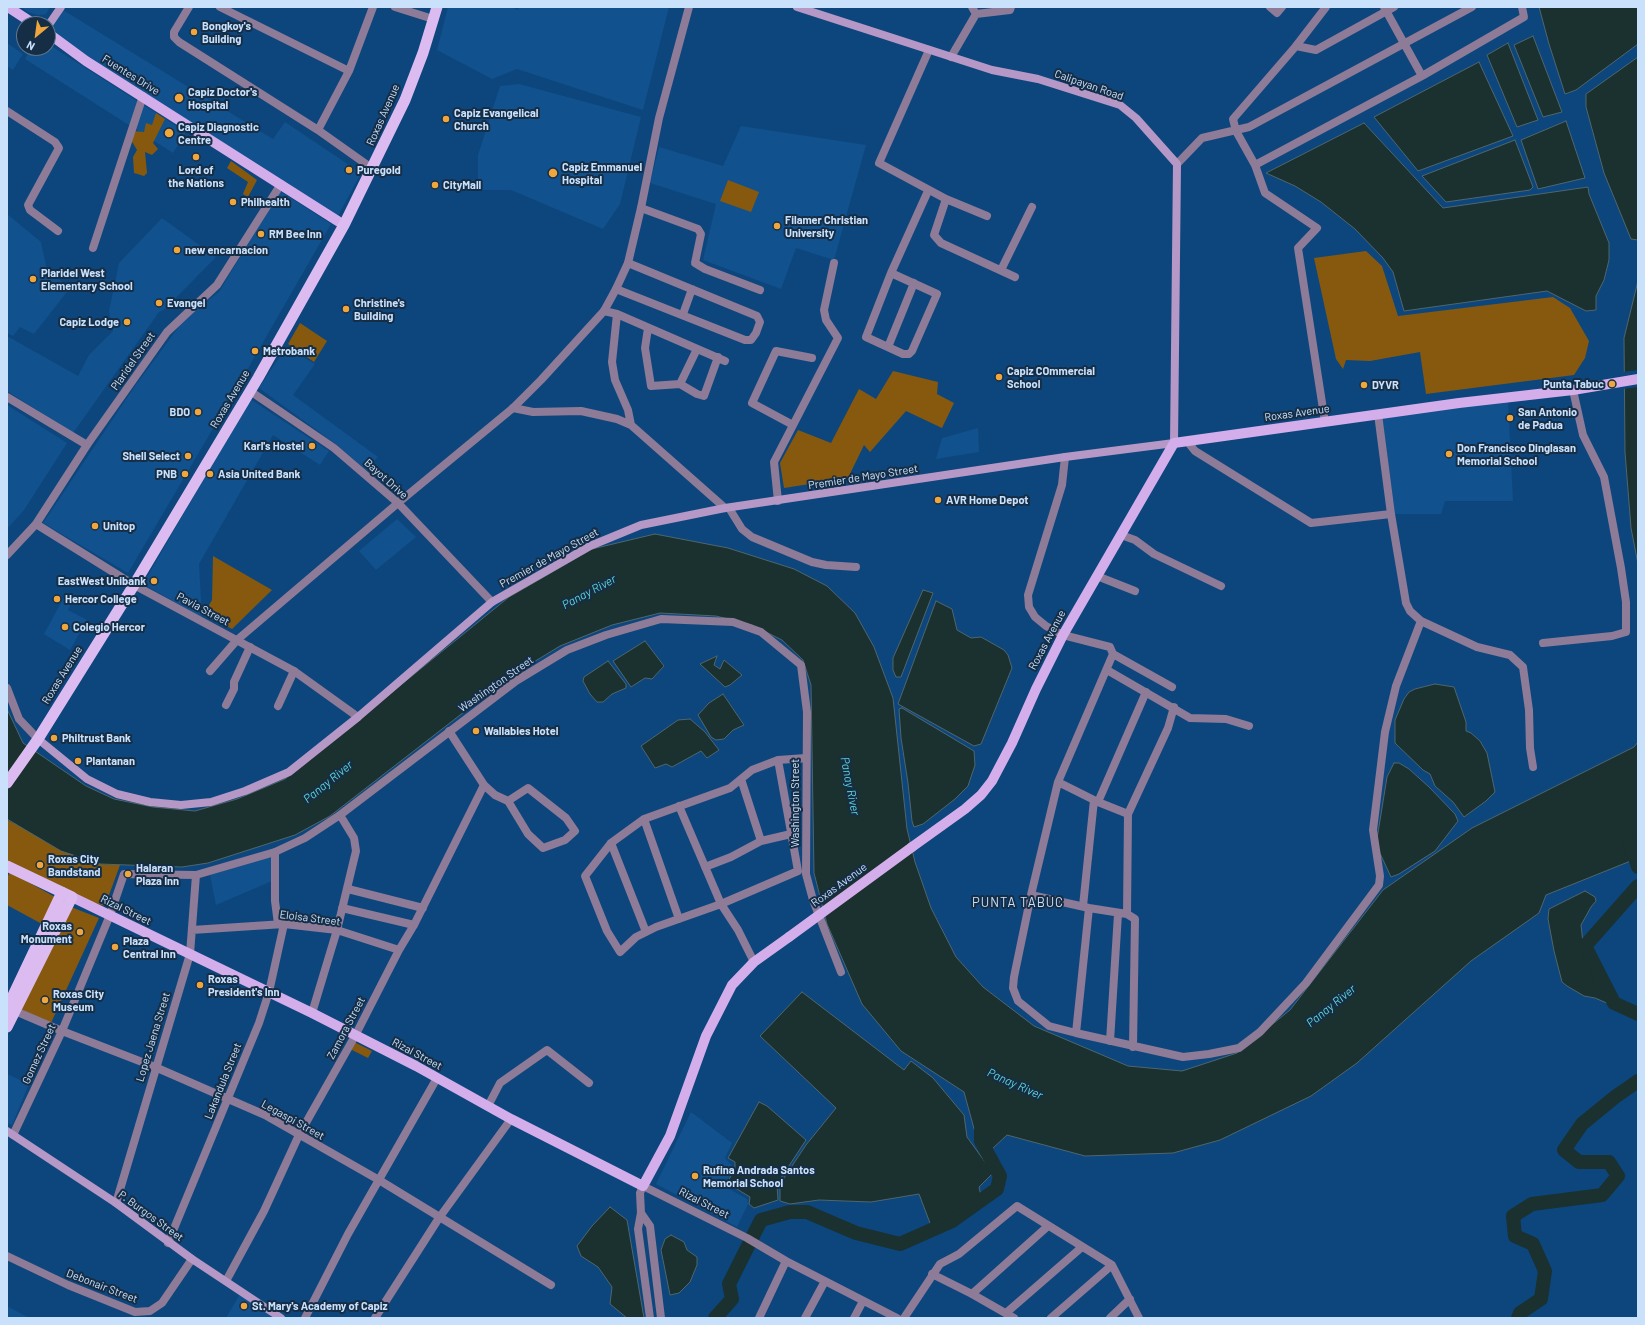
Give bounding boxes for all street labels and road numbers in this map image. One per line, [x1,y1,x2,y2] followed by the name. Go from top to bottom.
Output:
[100,52,162,98] street label: Fuentes Drive
[1053,67,1125,103] street label: Calipayan Road
[364,82,402,148] street label: Roxas Avenue
[108,329,158,393] street label: Plaridel Street
[207,367,253,431] street label: Roxas Avenue
[1263,402,1331,424] street label: Roxas Avenue
[362,456,410,502] street label: Bayot Drive
[807,462,919,492] street label: Premier de Mayo Street
[497,525,601,591] street label: Premier de Mayo Street
[174,590,232,628] street label: Pavia Street
[1026,608,1068,672] street label: Roxas Avenue
[39,644,85,706] street label: Roxas Avenue
[456,653,536,715] street label: Washington Street
[788,759,802,847] street label: Washington Street
[808,860,870,910] street label: Roxas Avenue
[98,892,154,928] street label: Rizal Street
[279,908,341,928] street label: Eloisa Street
[133,991,173,1083] street label: Lopez Jaena Street
[324,995,368,1061] street label: Zamora Street
[19,1022,59,1086] street label: Gomez Street
[390,1035,444,1073] street label: Rizal Street
[202,1041,244,1121] street label: Lakandula Street
[259,1097,327,1143] street label: Legaspi Street
[677,1185,731,1221] street label: Rizal Street
[116,1188,186,1244] street label: P. Burgos Street
[65,1266,139,1306] street label: Debonair Street

